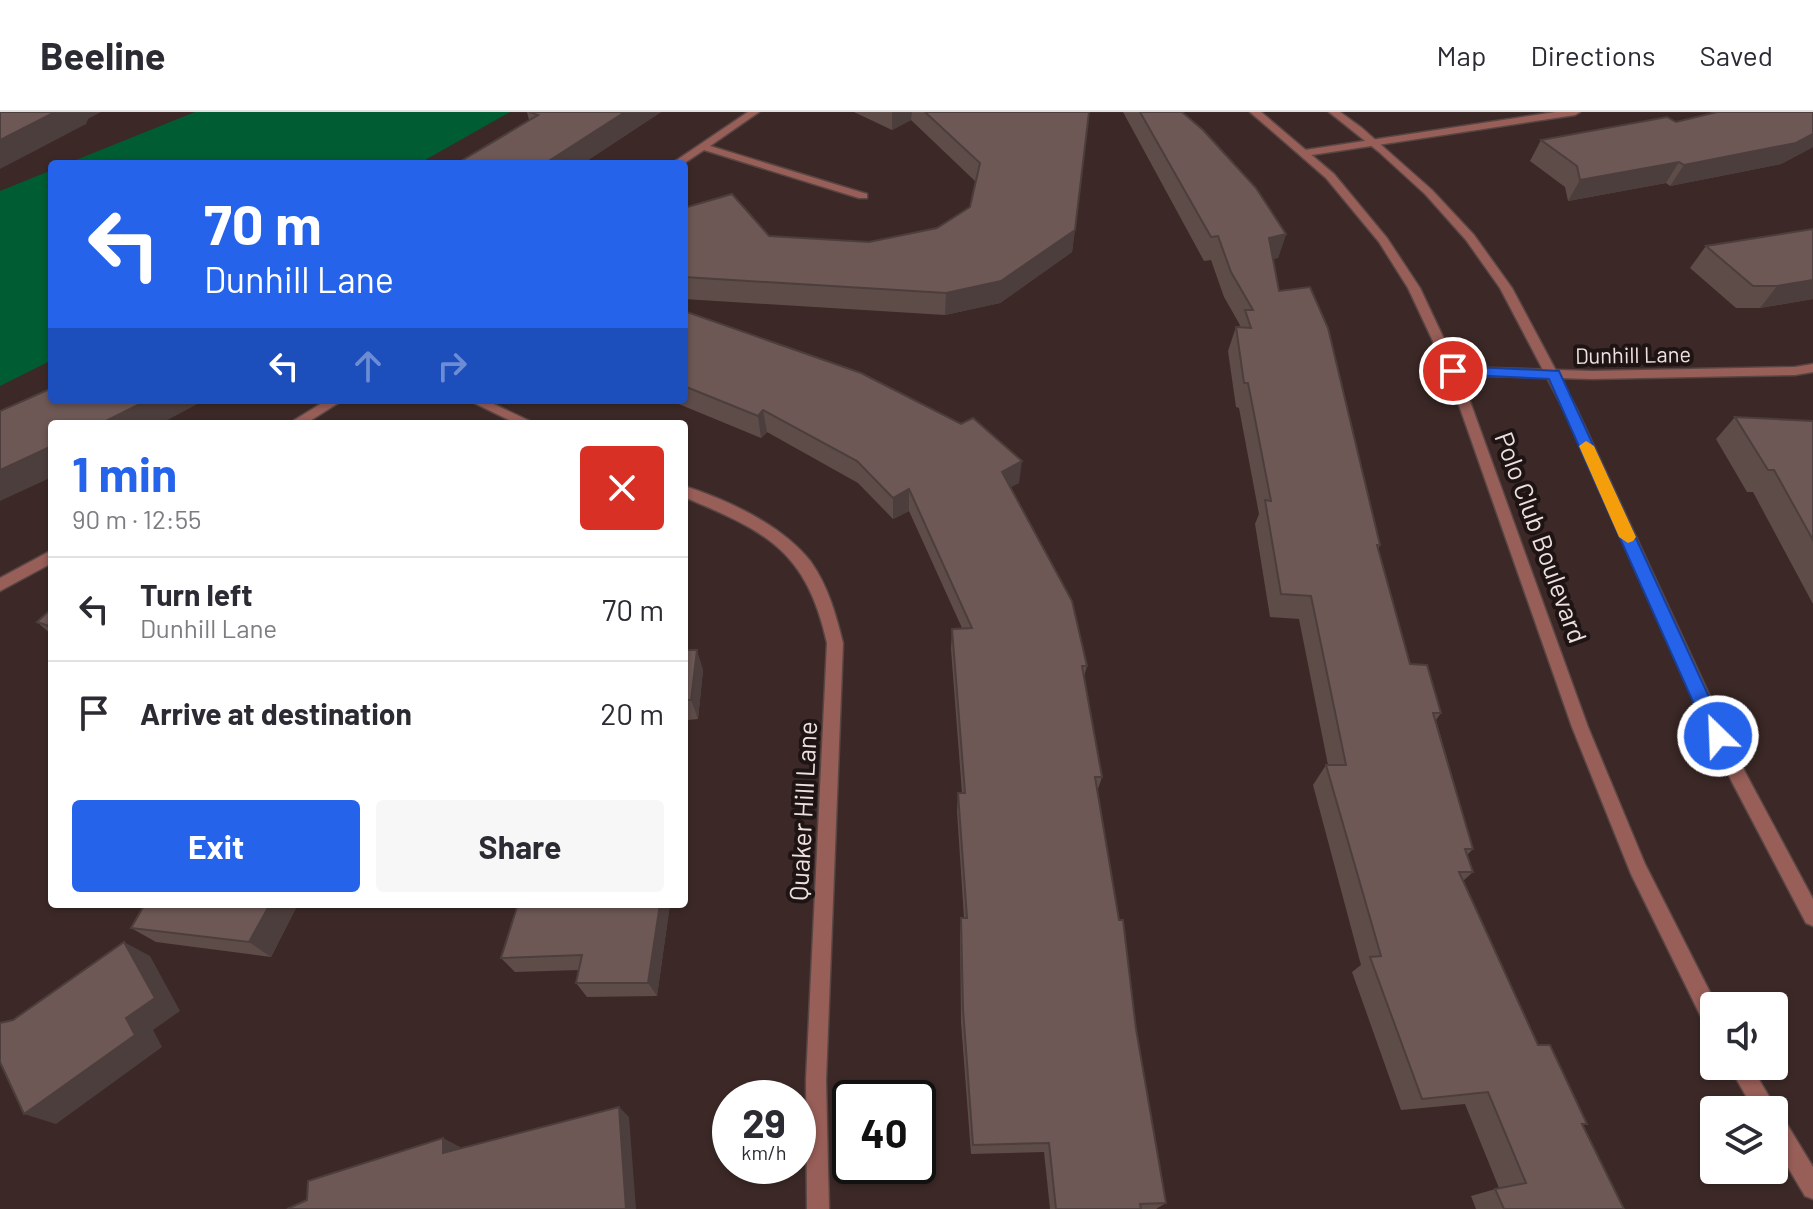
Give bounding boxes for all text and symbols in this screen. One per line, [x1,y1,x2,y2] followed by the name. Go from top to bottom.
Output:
[40,32,165,78] text: Beeline
[1437,38,1486,72] text: Map
[1530,38,1656,72] text: Directions
[1700,38,1773,72] text: Saved
[204,189,322,256] text: 70 m
[72,192,176,296] icon: left
[204,257,394,300] text: Dunhill Lane
[1419,337,1487,405] pin
[1575,340,1691,368] street label: Dunhill Lane
[262,344,306,388] icon: left
[346,344,390,388] icon: ahead
[430,344,474,388] icon: right
[1431,349,1475,393] icon: arrive
[1489,427,1595,647] street label: Polo Club Boulevard
[72,444,177,502] text: 1 min
[580,446,664,530] button: close
[72,503,201,534] text: 90 m · 12:55
[140,576,253,612] text: Turn left
[72,587,116,631] icon: left
[602,591,664,627] text: 70 m
[140,612,277,643] text: Dunhill Lane
[72,691,116,735] icon: arrive
[1676,694,1760,778] position arrow
[140,695,412,731] text: Arrive at destination
[600,695,664,731] text: 20 m
[782,720,822,902] street label: Quaker Hill Lane
[72,800,360,892] button: Exit
[376,800,664,892] button: Share
[1700,992,1788,1184] map controls
[1700,992,1788,1080] button: sound
[832,1080,936,1184] speed limit sign: 40
[1700,1096,1788,1184] button: layers
[742,1098,786,1146] text: 29
[741,1140,787,1164] text: km/h

